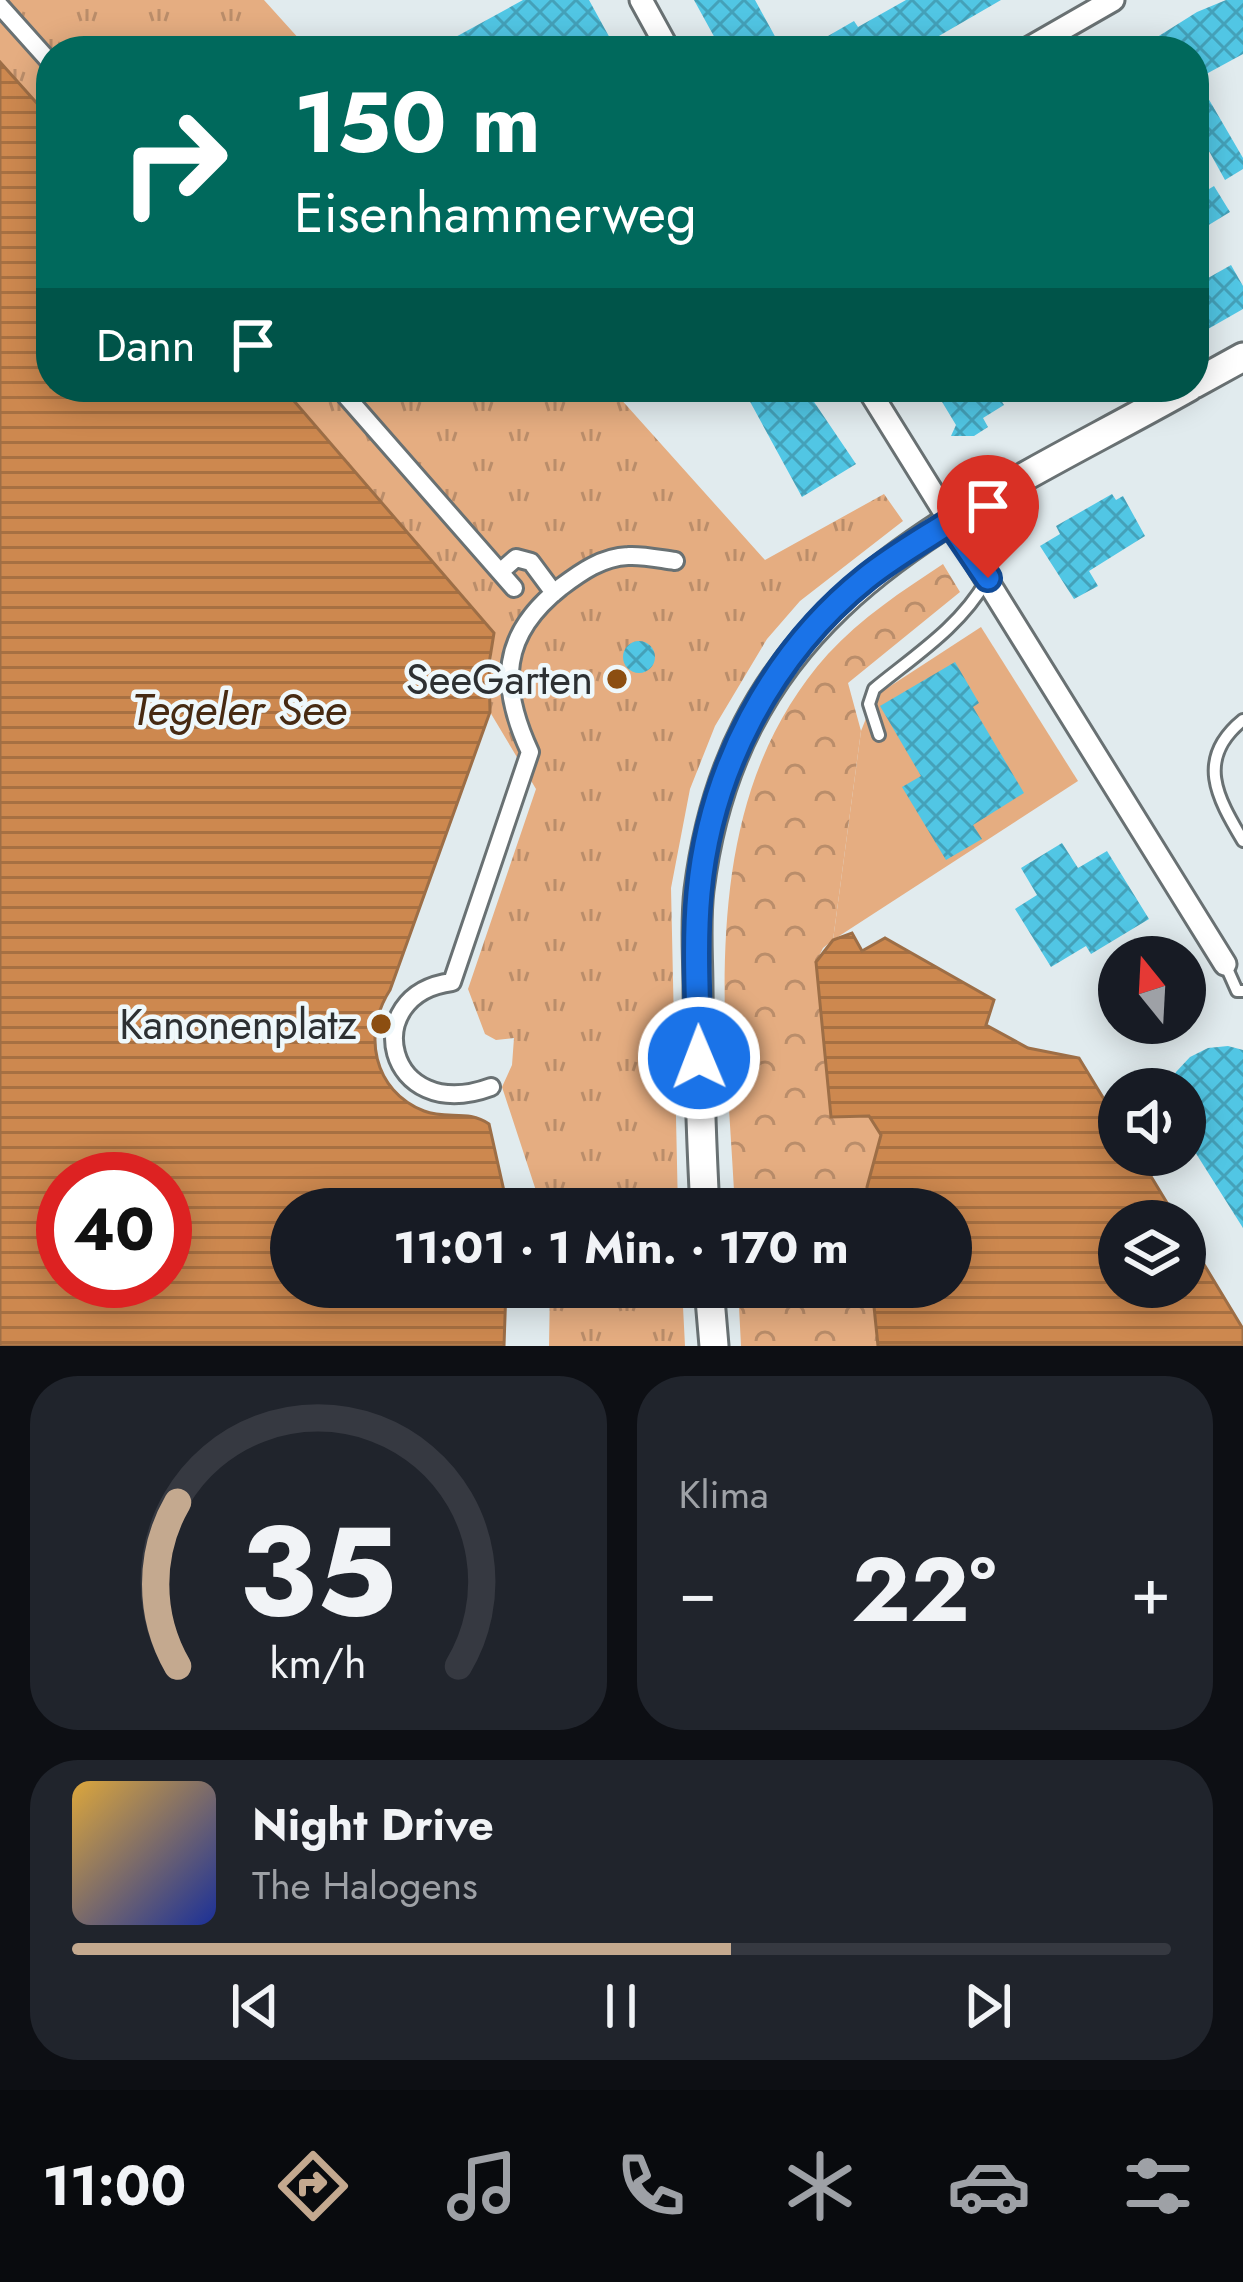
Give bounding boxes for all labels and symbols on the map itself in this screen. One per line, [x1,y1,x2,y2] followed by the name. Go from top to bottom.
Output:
[937,455,1039,578] pin
[406,649,593,710] place label: SeeGarten
[604,666,630,692] marker: SeeGarten
[131,677,347,742] water label: Tegeler See
[1098,936,1206,1044] north arrow
[119,994,357,1055] place label: Kanonenplatz
[636,995,762,1121] position arrow
[368,1011,394,1037] marker: Kanonenplatz
[36,1152,192,1308] speed limit sign: 40

